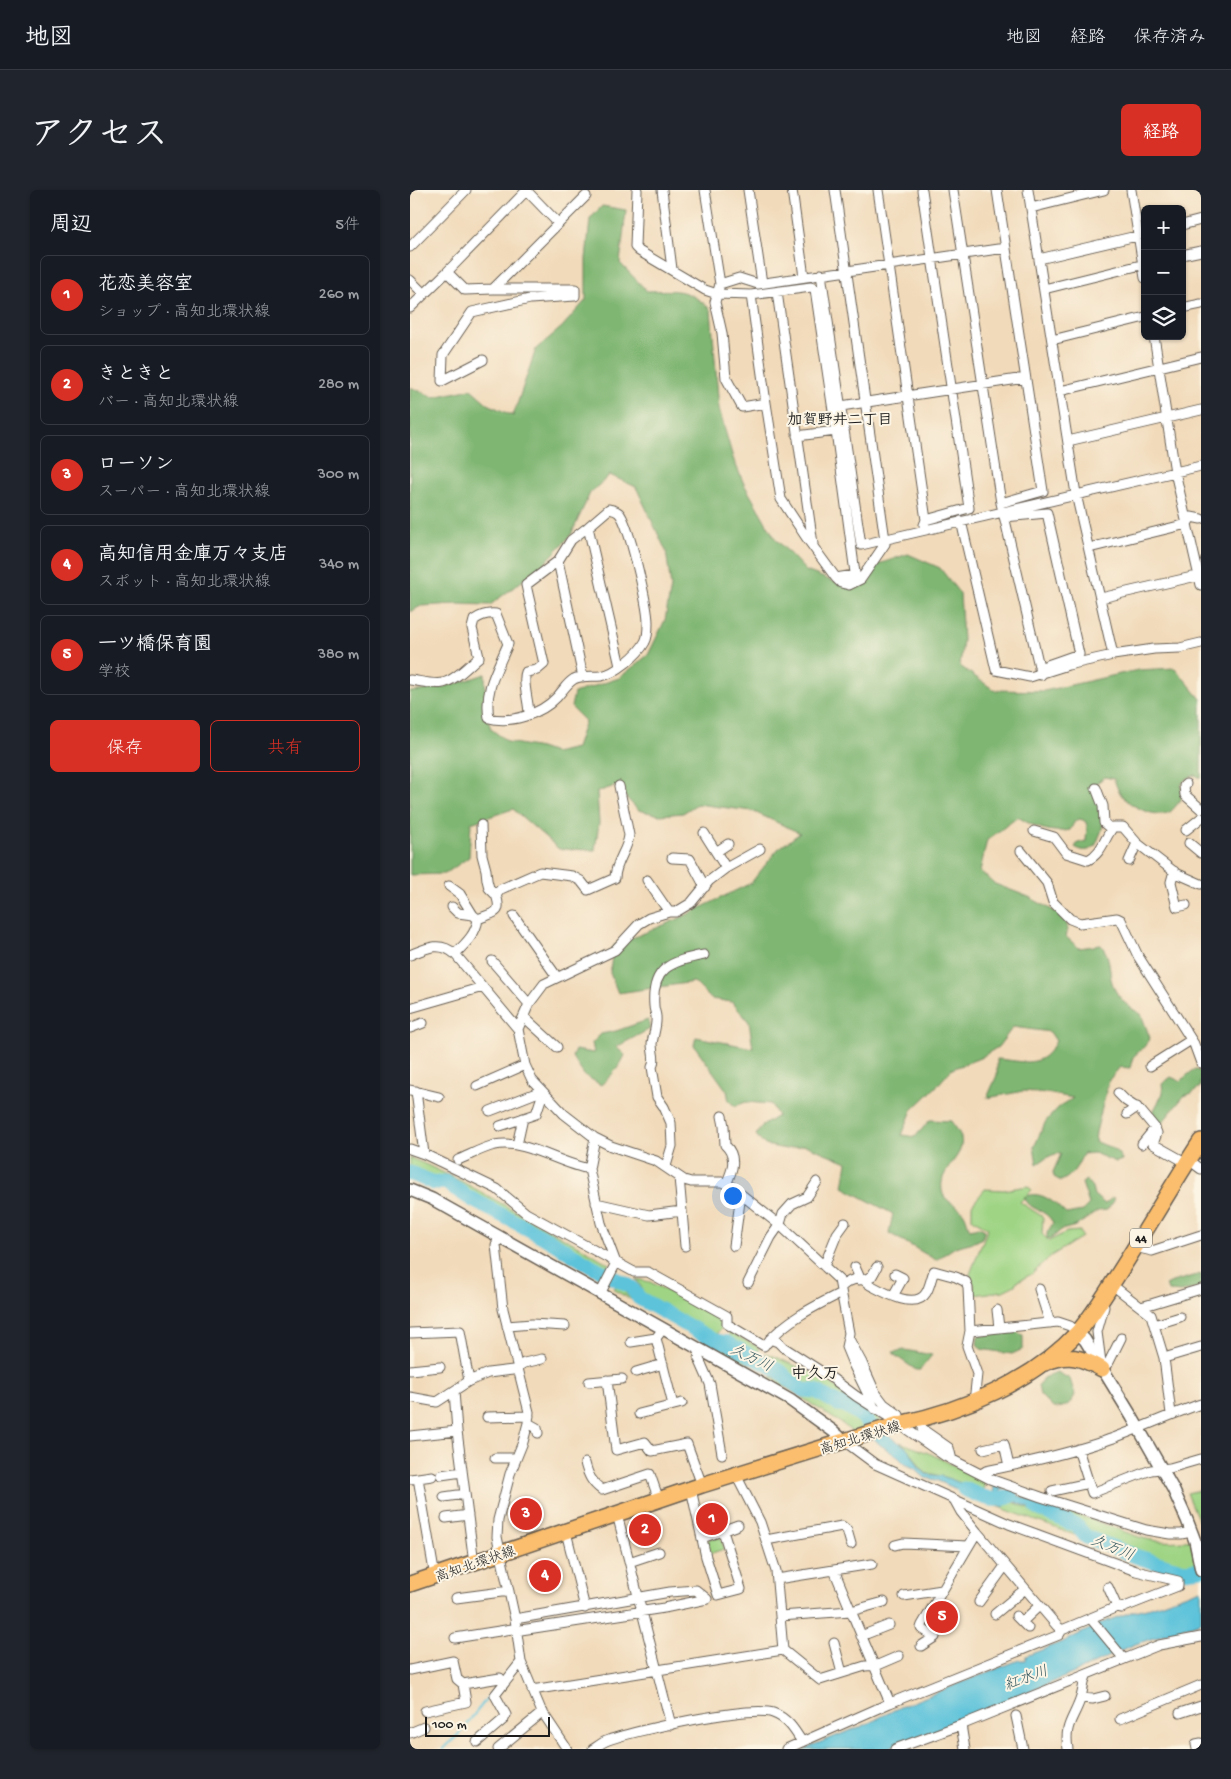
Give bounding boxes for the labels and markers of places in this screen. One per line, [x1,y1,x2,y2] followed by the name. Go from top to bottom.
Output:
[510,1495,542,1533] pin: 3
[696,1500,728,1538] pin: 1
[629,1511,661,1549] pin: 2
[529,1557,561,1595] pin: 4
[926,1598,958,1636] pin: 5

